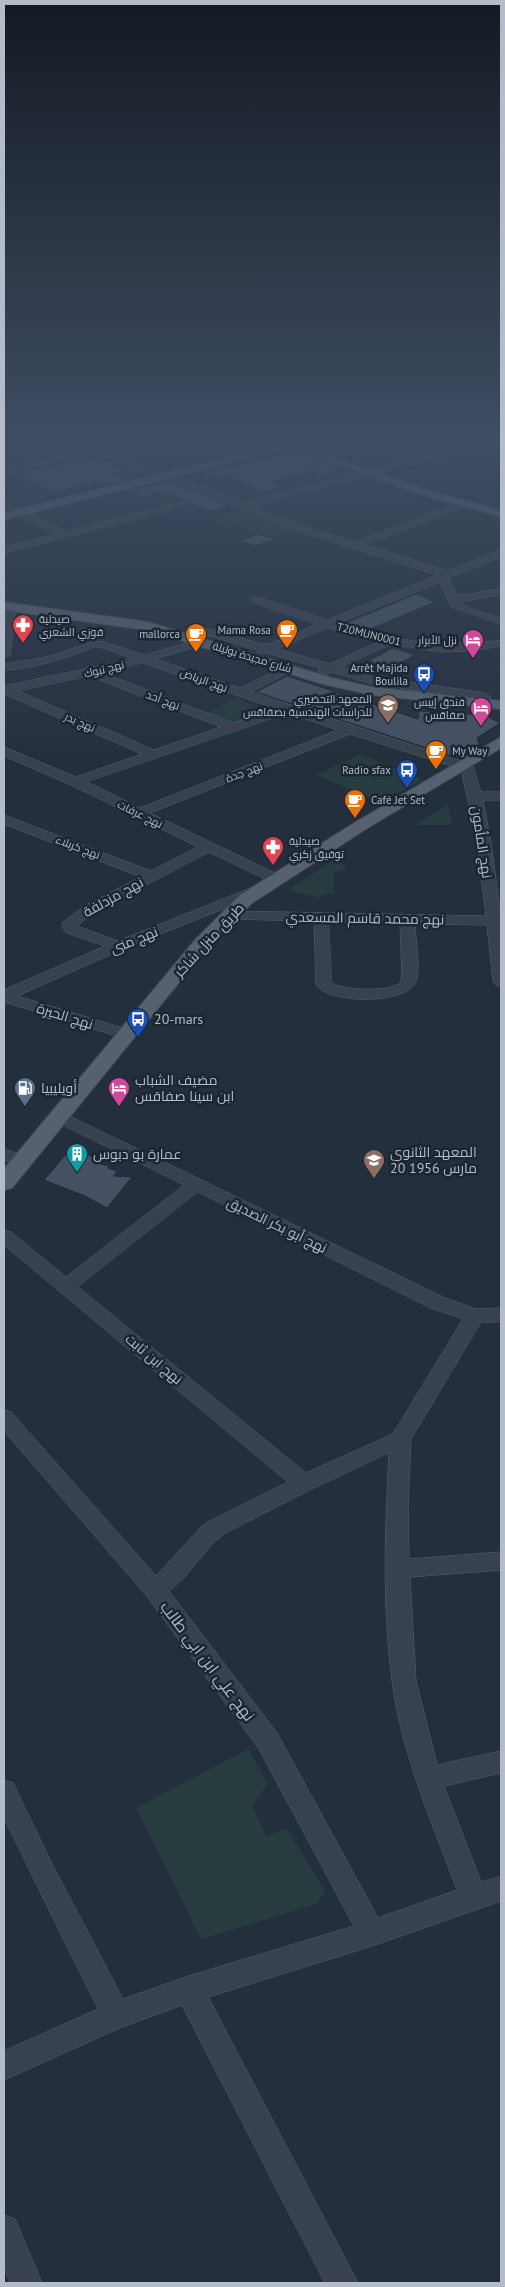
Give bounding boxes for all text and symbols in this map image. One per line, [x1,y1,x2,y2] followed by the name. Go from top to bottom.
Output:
[39,612,103,641] place label: صيدلية فوزي الشعري
[11,613,35,644] pharmacy icon: صيدلية فوزي الشعري
[275,618,299,649] cafe icon: Mama Rosa
[336,619,402,649] street label: T20MUN0001
[184,622,208,653] cafe icon: mallorca
[218,623,271,637] place label: Mama Rosa
[139,627,180,641] place label: mallorca
[461,628,485,659] hotel icon: نزل الأبرار
[417,633,457,647] place label: نزل الأبرار
[211,638,293,677] street label: شارع مجيدة بوليلة
[82,657,126,682] street label: نهج تبوك
[350,661,408,688] place label: Arrêt Majida Boulila
[412,662,436,693] bus stop icon: Arrêt Majida Boulila
[178,665,230,696] street label: نهج الرياض
[144,687,182,714] street label: نهج أحد
[243,692,372,719] place label: المعهد التحضيري للدراسات الهندسية بصفاقس
[376,693,400,724] school or university icon: المعهد التحضيري للدراسات الهندسية بصفاقس
[414,695,465,722] place label: فندق إيبس صفاقس
[469,696,493,727] hotel icon: فندق إيبس صفاقس
[61,709,97,736] street label: نهج بدر
[424,739,448,770] cafe icon: My Way
[452,744,488,758] place label: My Way
[395,758,419,789] bus stop icon: Radio sfax
[224,759,265,786] street label: نهج جدة
[342,763,391,777] place label: Radio sfax
[343,788,367,819] cafe icon: Café Jet Set
[371,793,425,807] place label: Café Jet Set
[115,797,165,832] street label: نهج عرفات
[467,804,497,880] street label: نهج المأمون
[53,832,102,863] street label: نهج كربلاء
[289,834,344,863] place label: صيدلية توفيق زكري
[261,835,285,866] pharmacy icon: صيدلية توفيق زكري
[80,873,146,921] street label: نهج مزدلفة
[169,899,248,982] street label: طريق منزل شاكر
[285,908,445,931] street label: نهج محمد قاسم المسعدي
[107,922,161,958] street label: نهج منى
[35,999,95,1033] street label: نهج الحيرة
[126,1007,150,1038] bus stop icon: 20-mars
[154,1010,203,1028] place label: 20-mars
[135,1071,234,1105] place label: مضيف الشباب ابن سينا صفاقس
[13,1076,37,1107] fuel station icon: أويليبيا
[107,1076,131,1107] hotel icon: مضيف الشباب ابن سينا صفاقس
[41,1079,77,1097] place label: أويليبيا
[65,1142,89,1173] building icon: عمارة بو دبوس
[390,1143,477,1177] place label: المعهد الثانوي 20 مارس 1956
[93,1145,182,1163] place label: عمارة بو دبوس
[362,1148,386,1179] school or university icon: المعهد الثانوي 20 مارس 1956
[224,1193,330,1257] street label: نهج أبو بكر الصديق
[122,1330,186,1388] street label: نهج ابن ثابت
[153,1597,260,1727] street label: نهج علي ابن ابي طالب

